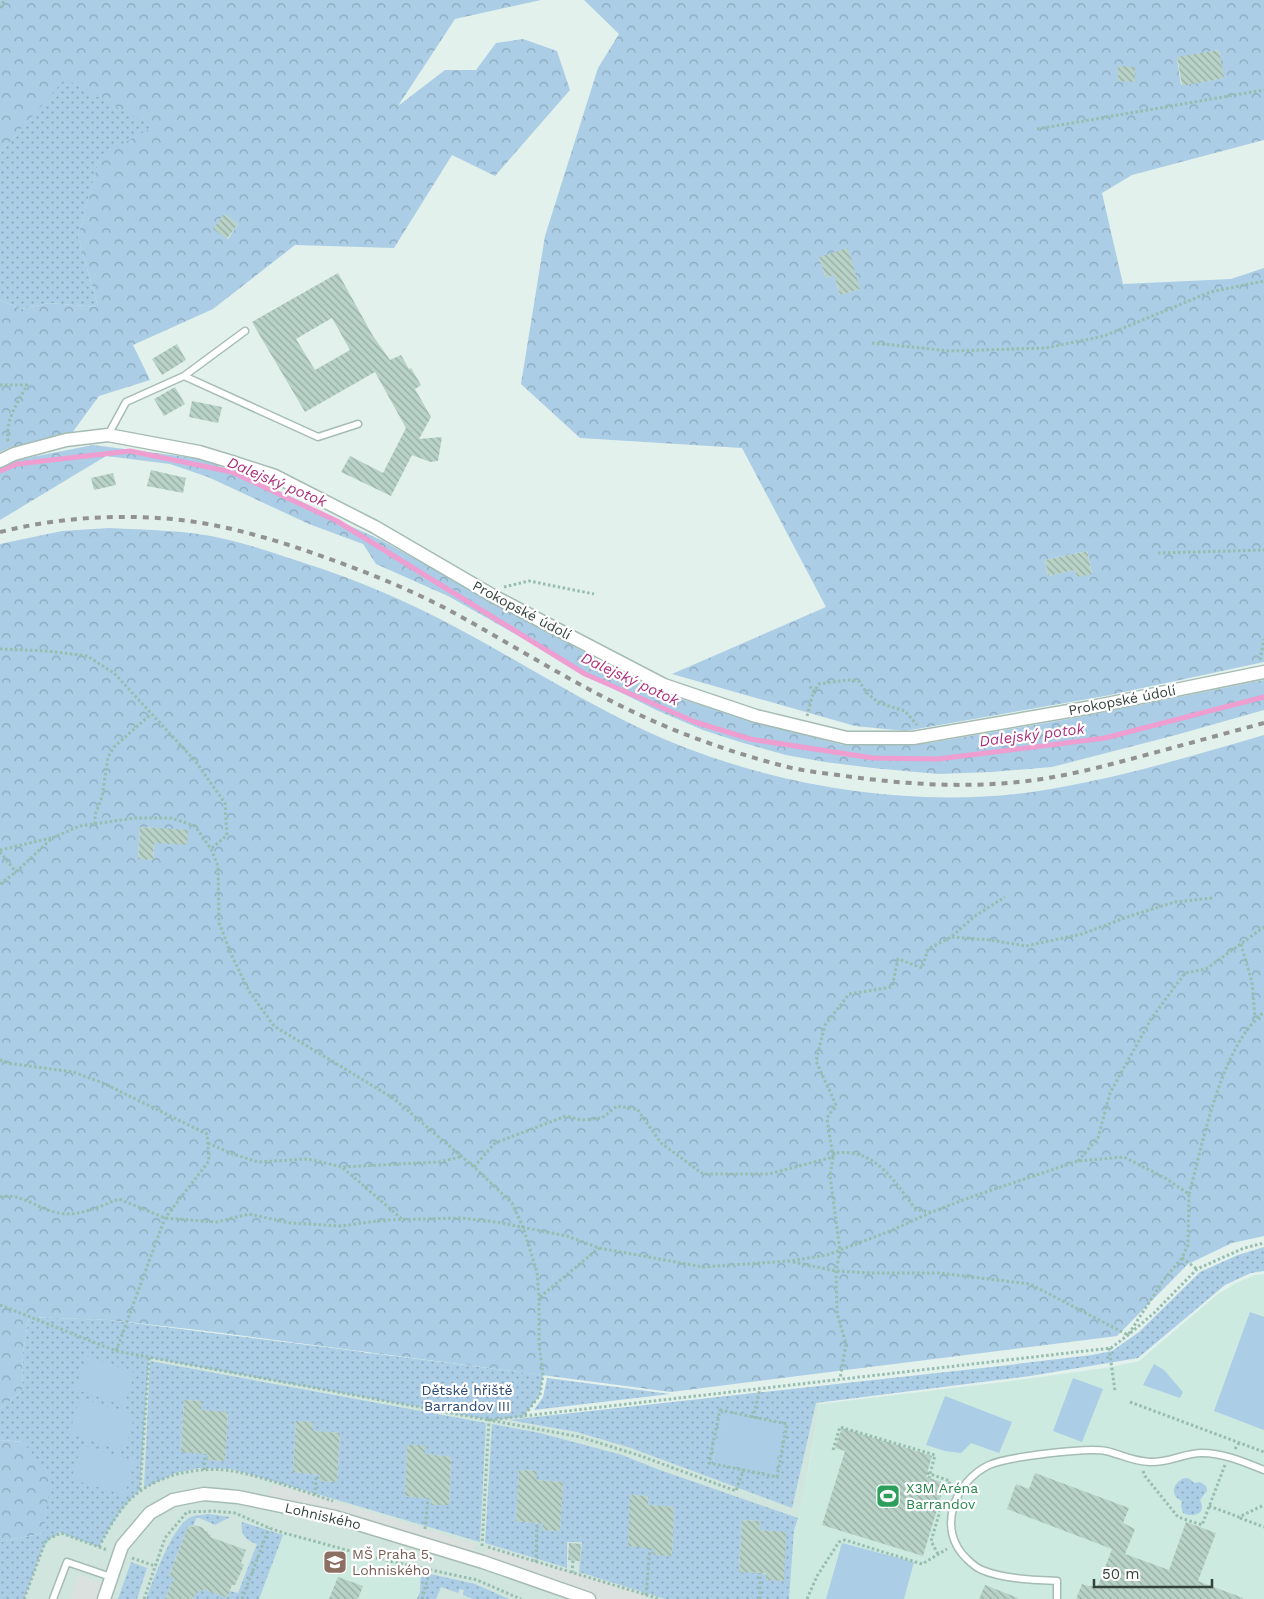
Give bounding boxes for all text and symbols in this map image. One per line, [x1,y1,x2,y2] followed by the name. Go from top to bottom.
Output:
[225,453,330,511] water label: Dalejský potok
[470,577,574,643] street label: Prokopské údolí
[578,648,682,710] water label: Dalejský potok
[1067,682,1177,718] street label: Prokopské údolí
[978,720,1086,750] water label: Dalejský potok
[421,1382,513,1414] park label: Dětské hřiště Barrandov III
[906,1480,978,1512] place label: X3M Aréna Barrandov
[875,1483,901,1509] sports icon: X3M Aréna Barrandov
[283,1499,363,1533] street label: Lohniského
[352,1546,433,1578] place label: MŠ Praha 5, Lohniského
[322,1549,348,1575] school or university icon: MŠ Praha 5, Lohniského
[1094,1556,1212,1588] scale bar
[1102,1565,1139,1583] text: 50 m

